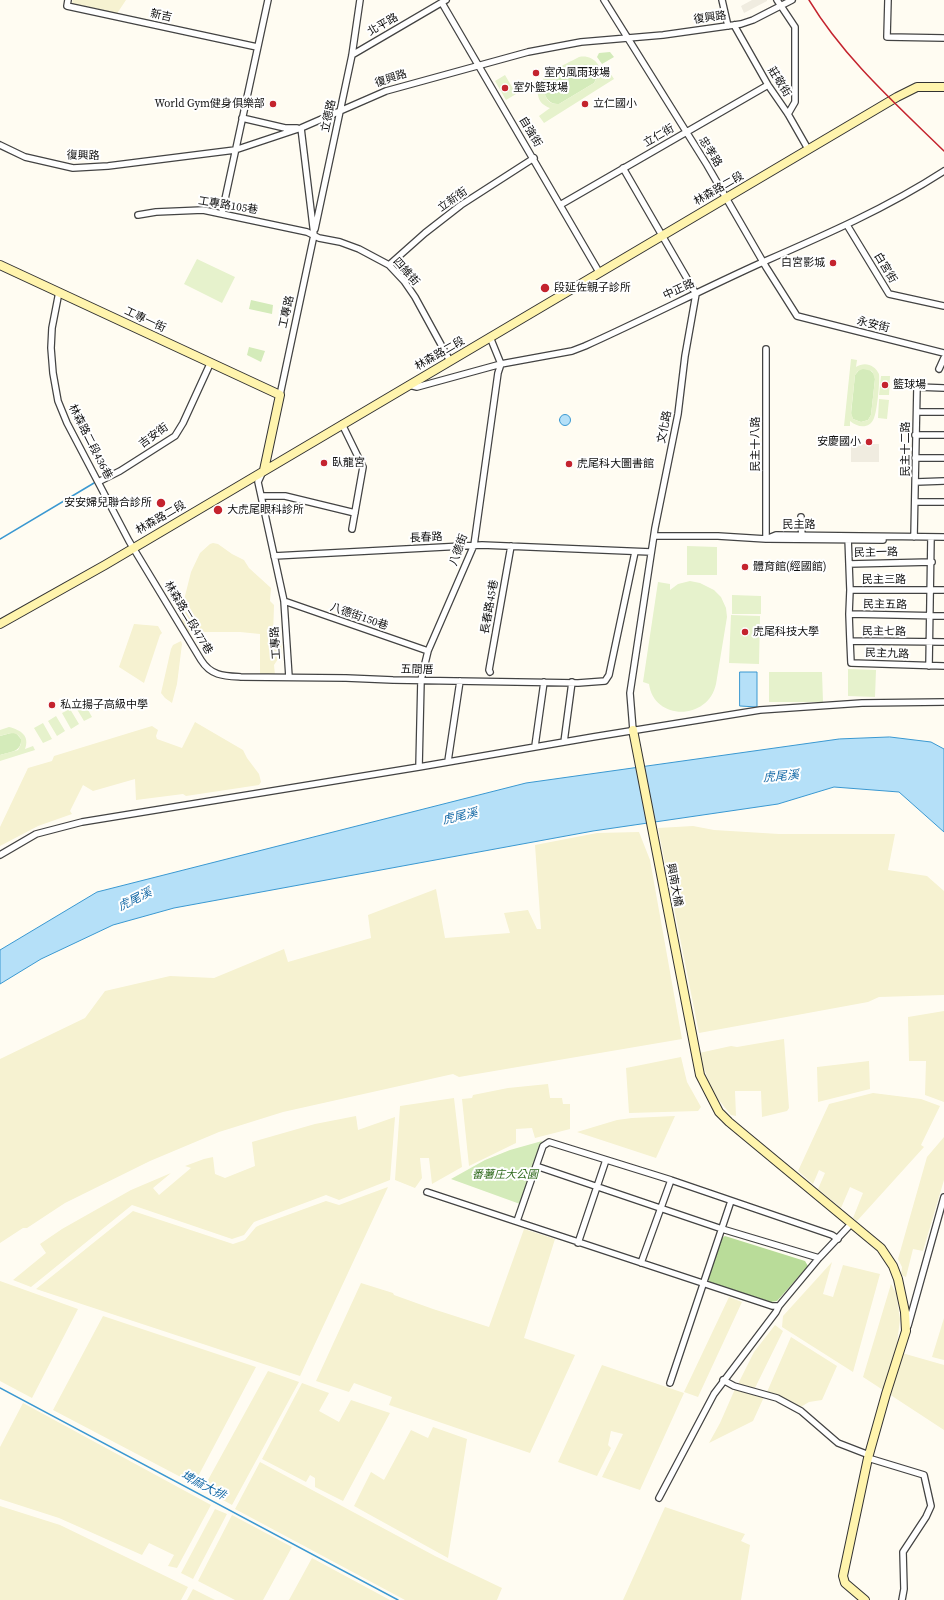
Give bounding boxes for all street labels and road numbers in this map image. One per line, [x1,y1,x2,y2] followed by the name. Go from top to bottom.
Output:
[149,7,173,25] street label: 新吉
[693,9,727,27] street label: 復興路
[365,11,401,39] street label: 北平路
[765,65,793,99] street label: 莊敬街
[373,68,409,90] street label: 復興路
[319,98,339,134] street label: 立德路
[516,114,544,150] street label: 自強街
[641,122,677,150] street label: 立仁街
[696,135,724,169] street label: 忠孝路
[66,149,100,163] street label: 復興路
[692,170,746,208] street label: 林森路二段
[436,185,470,215] street label: 立新街
[197,195,259,217] street label: 工專路105巷
[871,250,899,286] street label: 白宮街
[390,255,422,289] street label: 四維街
[661,277,697,303] street label: 中正路
[277,294,297,330] street label: 工專路
[122,305,168,335] street label: 工專一街
[855,315,891,335] street label: 永安街
[413,335,467,373] street label: 林森路二段
[65,402,115,482] street label: 林森路二段436巷
[655,410,675,444] street label: 文化路
[749,417,763,471] street label: 民主十八路
[137,421,171,451] street label: 吉安街
[899,422,913,476] street label: 民主十二路
[134,499,188,537] street label: 林森路二段
[783,518,815,532] street label: 民主路
[409,531,443,545] street label: 長春路
[447,532,471,568] street label: 八德街
[854,546,898,560] street label: 民主一路
[862,573,906,587] street label: 民主三路
[161,579,215,657] street label: 林森路二段477巷
[479,579,501,635] street label: 長春路45巷
[863,598,907,612] street label: 民主五路
[328,601,390,633] street label: 八德街150巷
[862,625,906,639] street label: 民主七路
[268,626,284,660] street label: 工專路
[865,647,909,661] street label: 民主九路
[400,663,434,677] street label: 五間厝
[663,862,685,908] street label: 興南大橋

